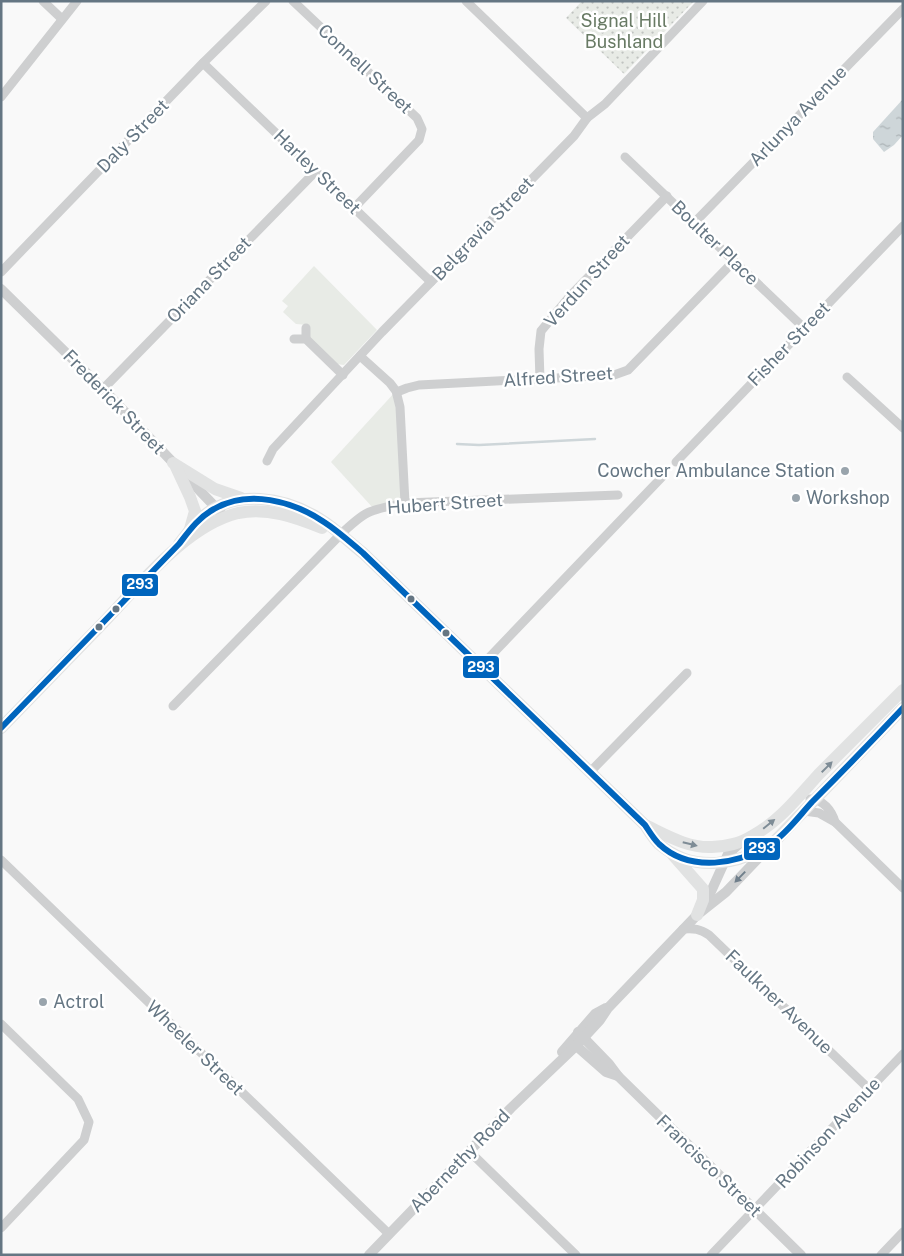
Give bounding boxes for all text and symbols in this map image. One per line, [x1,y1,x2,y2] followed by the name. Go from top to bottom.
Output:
[581,10,667,52] park label: Signal Hill Bushland
[314,20,417,118] street label: Connell Street
[745,61,851,170] street label: Arlunya Avenue
[92,95,173,177] street label: Daly Street
[270,125,365,218] street label: Harley Street
[428,172,537,285] street label: Belgravia Street
[668,196,763,289] street label: Boulter Place
[540,230,634,331] street label: Verdun Street
[162,232,255,327] street label: Oriana Street
[743,297,834,390] street label: Fisher Street
[59,345,169,458] street label: Frederick Street
[502,362,613,391] street label: Alfred Street
[597,460,835,481] place label: Cowcher Ambulance Station
[839,465,851,477] marker: Cowcher Ambulance Station
[806,487,890,508] place label: Workshop
[386,489,504,518] street label: Hubert Street
[790,492,802,504] marker: Workshop
[121,573,159,597] line badge: 293
[126,576,154,592] text: 293
[406,594,416,604] unlabelled marker
[111,604,121,614] unlabelled marker
[94,622,104,632] unlabelled marker
[441,628,451,638] unlabelled marker
[462,655,500,679] line badge: 293
[467,659,495,675] text: 293
[821,761,833,773] one-way arrow
[762,819,775,830] one-way arrow
[743,837,781,861] line badge: 293
[682,840,697,848] one-way arrow
[748,840,776,856] text: 293
[734,871,746,883] one-way arrow
[722,945,837,1058] street label: Faulkner Avenue
[53,991,104,1012] place label: Actrol
[37,996,49,1008] marker: Actrol
[142,996,248,1099] street label: Wheeler Street
[771,1073,884,1192] street label: Robinson Avenue
[405,1105,514,1216] street label: Abernethy Road
[653,1110,766,1221] street label: Francisco Street

